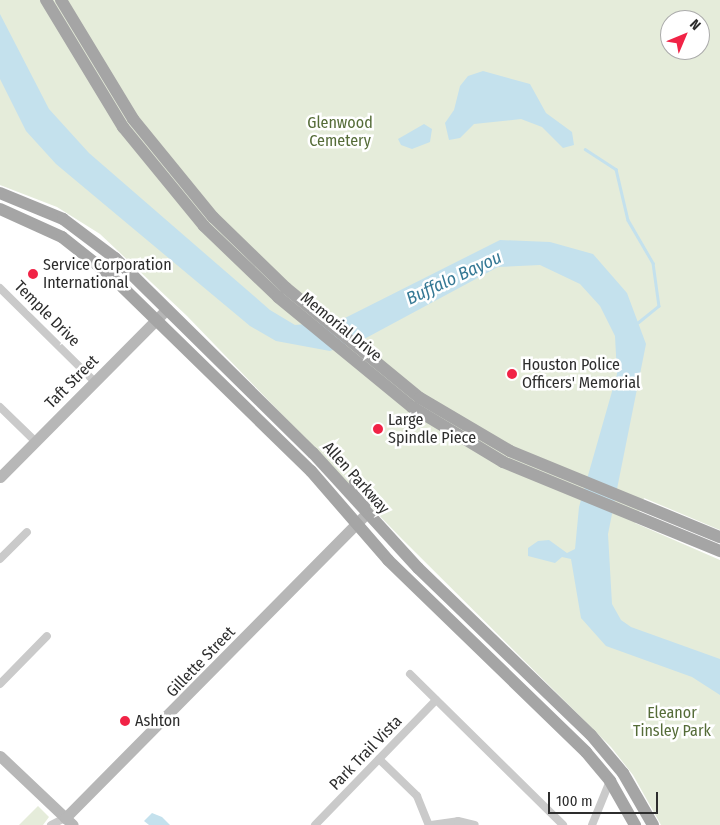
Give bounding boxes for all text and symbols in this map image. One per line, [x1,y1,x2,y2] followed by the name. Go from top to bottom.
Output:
[660,10,710,60] north arrow
[686,16,704,34] text: N
[307,113,373,151] park label: Glenwood Cemetery
[403,246,505,310] water label: Buffalo Bayou
[43,255,172,293] place label: Service Corporation International
[27,268,39,280] marker: Service Corporation International
[10,277,84,351] street label: Temple Drive
[296,288,386,366] street label: Memorial Drive
[41,351,103,413] street label: Taft Street
[522,355,640,393] place label: Houston Police Officers' Memorial
[506,368,518,380] marker: Houston Police Officers' Memorial
[388,410,476,448] place label: Large Spindle Piece
[372,423,384,435] marker: Large Spindle Piece
[319,438,393,518] street label: Allen Parkway
[163,623,239,701] street label: Gillette Street
[633,703,711,741] park label: Eleanor Tinsley Park
[135,711,181,731] place label: Ashton
[326,712,406,794] street label: Park Trail Vista
[119,715,131,727] marker: Ashton
[550,782,660,814] scale bar
[556,792,593,810] text: 100 m

